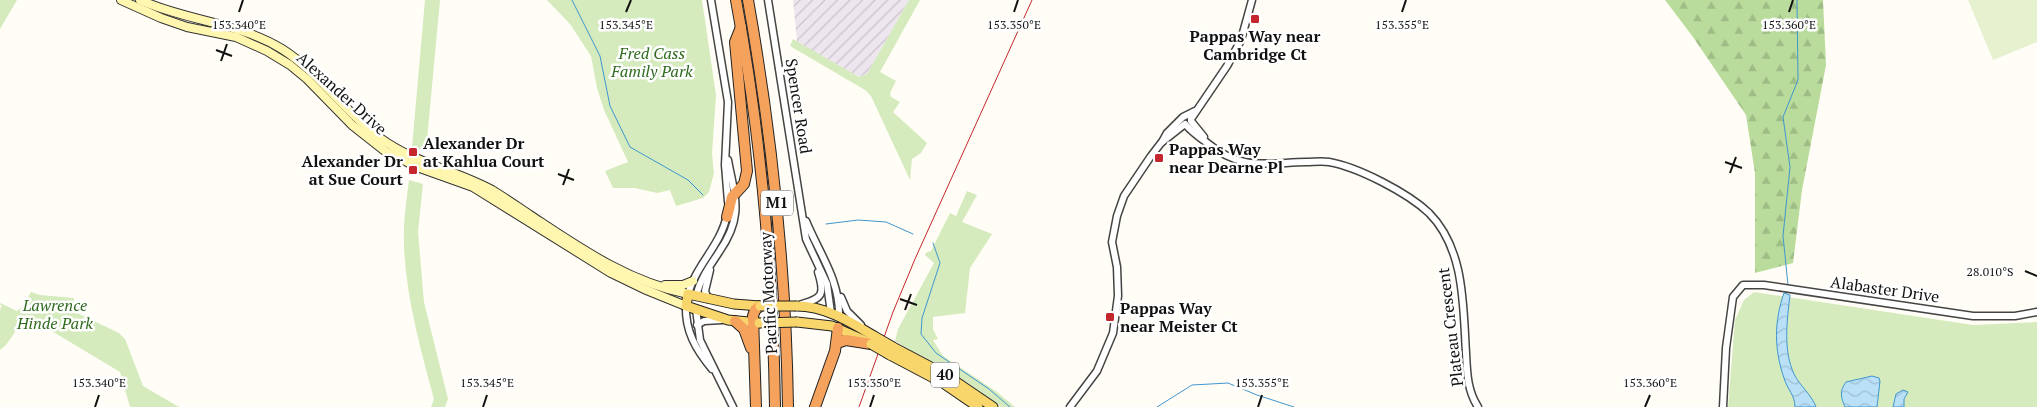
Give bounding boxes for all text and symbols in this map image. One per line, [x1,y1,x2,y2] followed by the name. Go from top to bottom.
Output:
[1249,13,1261,25] marker: Pappas Way near Cambridge Ct
[212,17,266,32] text: 153.340°E
[599,17,653,32] text: 153.345°E
[987,17,1041,32] text: 153.350°E
[1375,17,1429,32] text: 153.355°E
[1762,17,1816,32] text: 153.360°E
[1190,25,1320,65] place label: Pappas Way near Cambridge Ct
[610,42,693,82] park label: Fred Cass Family Park
[292,47,392,139] street label: Alexander Drive
[781,57,817,155] street label: Spencer Road
[423,132,545,172] place label: Alexander Dr at Kahlua Court
[1169,138,1283,178] place label: Pappas Way near Dearne Pl
[407,146,419,158] marker: Alexander Dr at Kahlua Court
[301,150,404,190] place label: Alexander Dr at Sue Court
[1153,152,1165,164] marker: Pappas Way near Dearne Pl
[407,164,419,176] marker: Alexander Dr at Sue Court
[761,190,793,216] road number: M1
[754,230,782,355] street label: Pacific Motorway
[1967,264,2013,279] text: 28.010°S
[1432,266,1468,388] street label: Plateau Crescent
[1829,270,1941,308] street label: Alabaster Drive
[16,294,93,334] park label: Lawrence Hinde Park
[1120,297,1238,337] place label: Pappas Way near Meister Ct
[1104,311,1116,323] marker: Pappas Way near Meister Ct
[931,362,959,388] road number: 40
[72,375,126,390] text: 153.340°E
[460,375,514,390] text: 153.345°E
[847,375,901,390] text: 153.350°E
[1235,375,1289,390] text: 153.355°E
[1623,375,1677,390] text: 153.360°E

